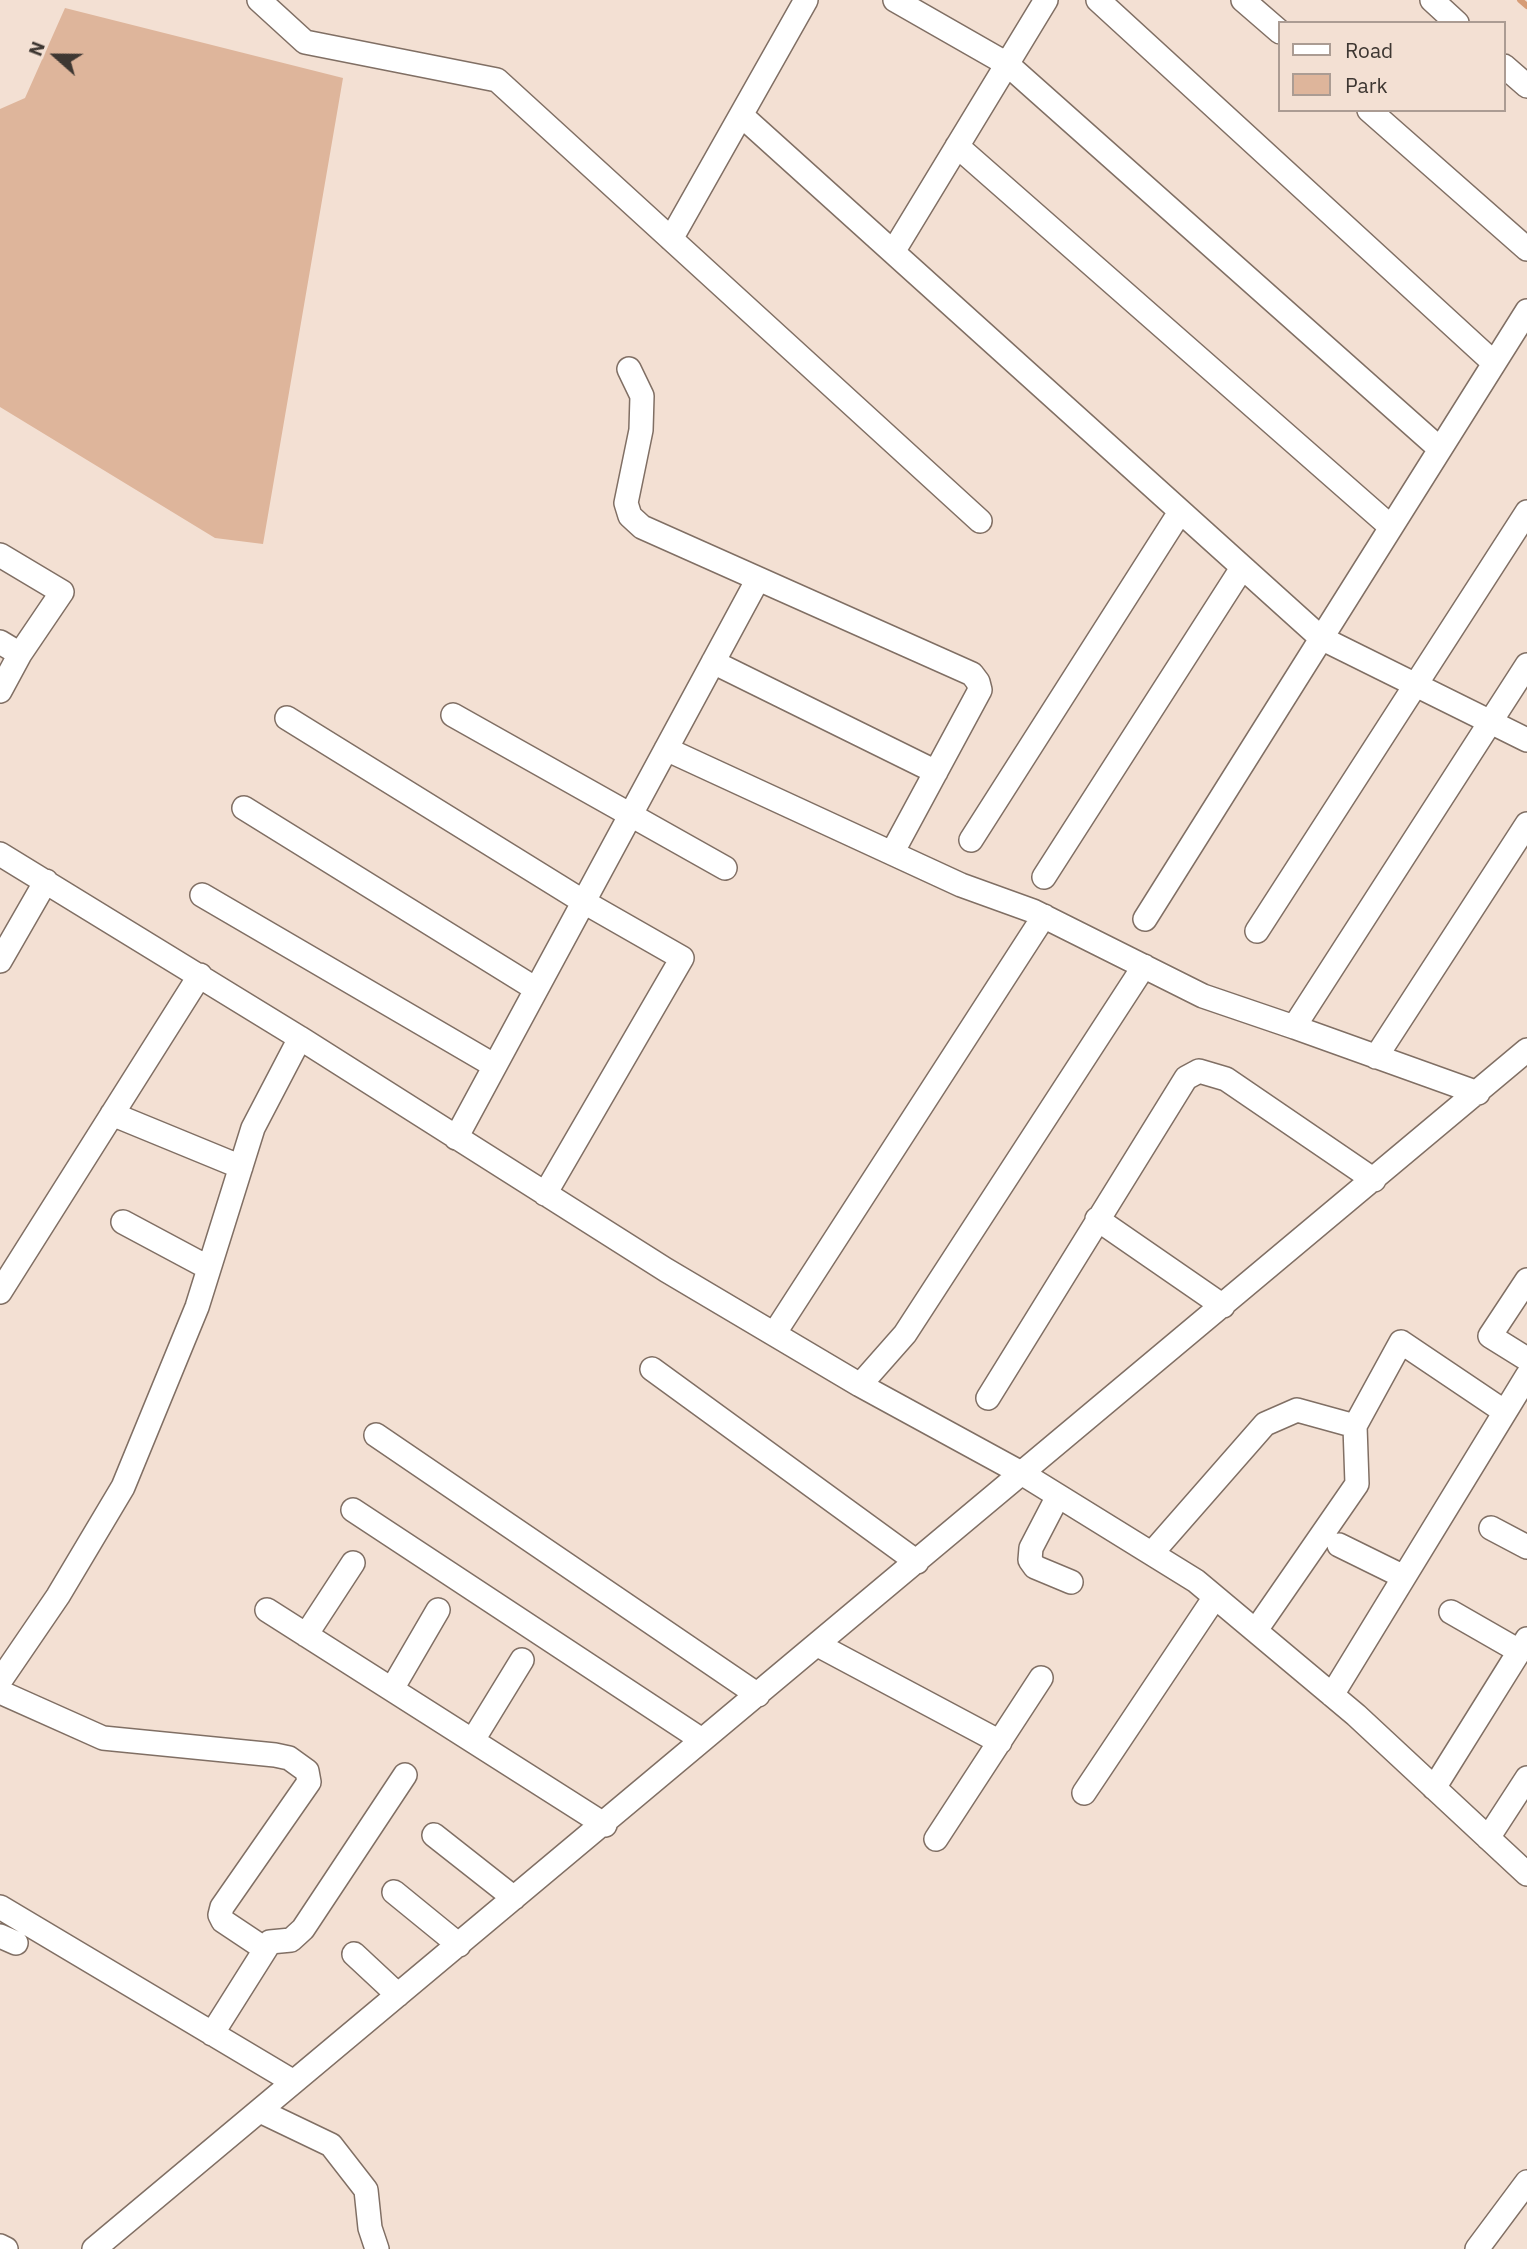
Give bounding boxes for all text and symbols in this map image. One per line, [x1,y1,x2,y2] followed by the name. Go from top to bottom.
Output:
[21,21,91,91] north arrow
[1278,21,1506,112] legend
[1345,36,1393,64] text: Road
[23,38,50,59] text: N
[1345,71,1388,99] text: Park

